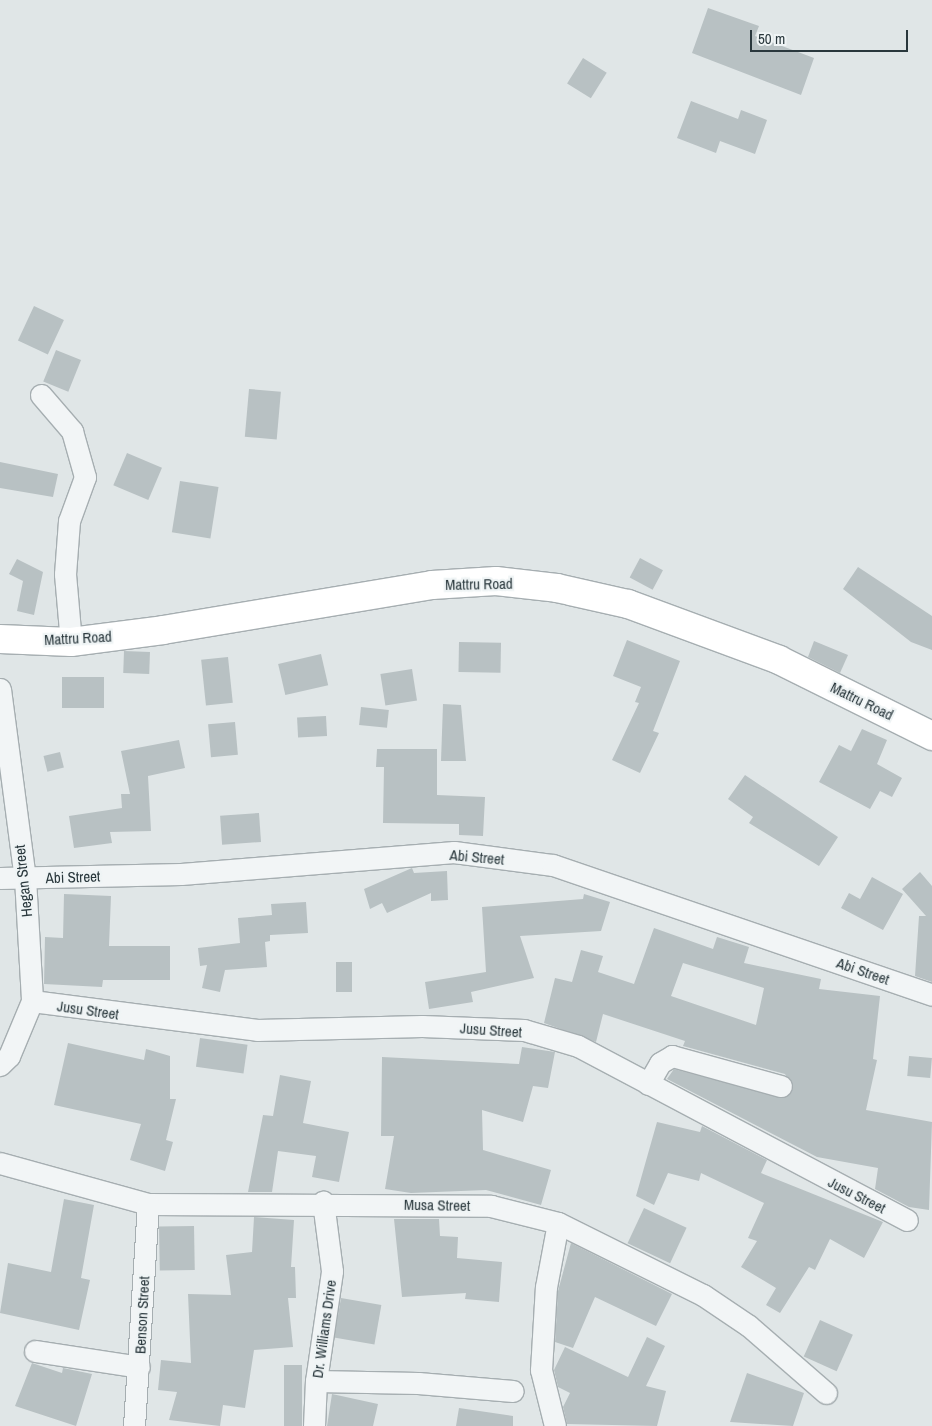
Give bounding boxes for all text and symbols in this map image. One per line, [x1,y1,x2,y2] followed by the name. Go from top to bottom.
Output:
[752,20,910,52] scale bar
[758,28,785,49] text: 50 m
[445,574,513,594] street label: Mattru Road
[44,627,112,649] street label: Mattru Road
[828,678,896,724] street label: Mattru Road
[10,844,36,918] street label: Hegan Street
[449,846,505,868] street label: Abi Street
[45,867,101,887] street label: Abi Street
[834,954,892,988] street label: Abi Street
[56,997,120,1023] street label: Jusu Street
[459,1019,523,1041] street label: Jusu Street
[825,1173,889,1217] street label: Jusu Street
[404,1195,470,1215] street label: Musa Street
[131,1276,153,1354] street label: Benson Street
[308,1279,340,1379] street label: Dr. Williams Drive

